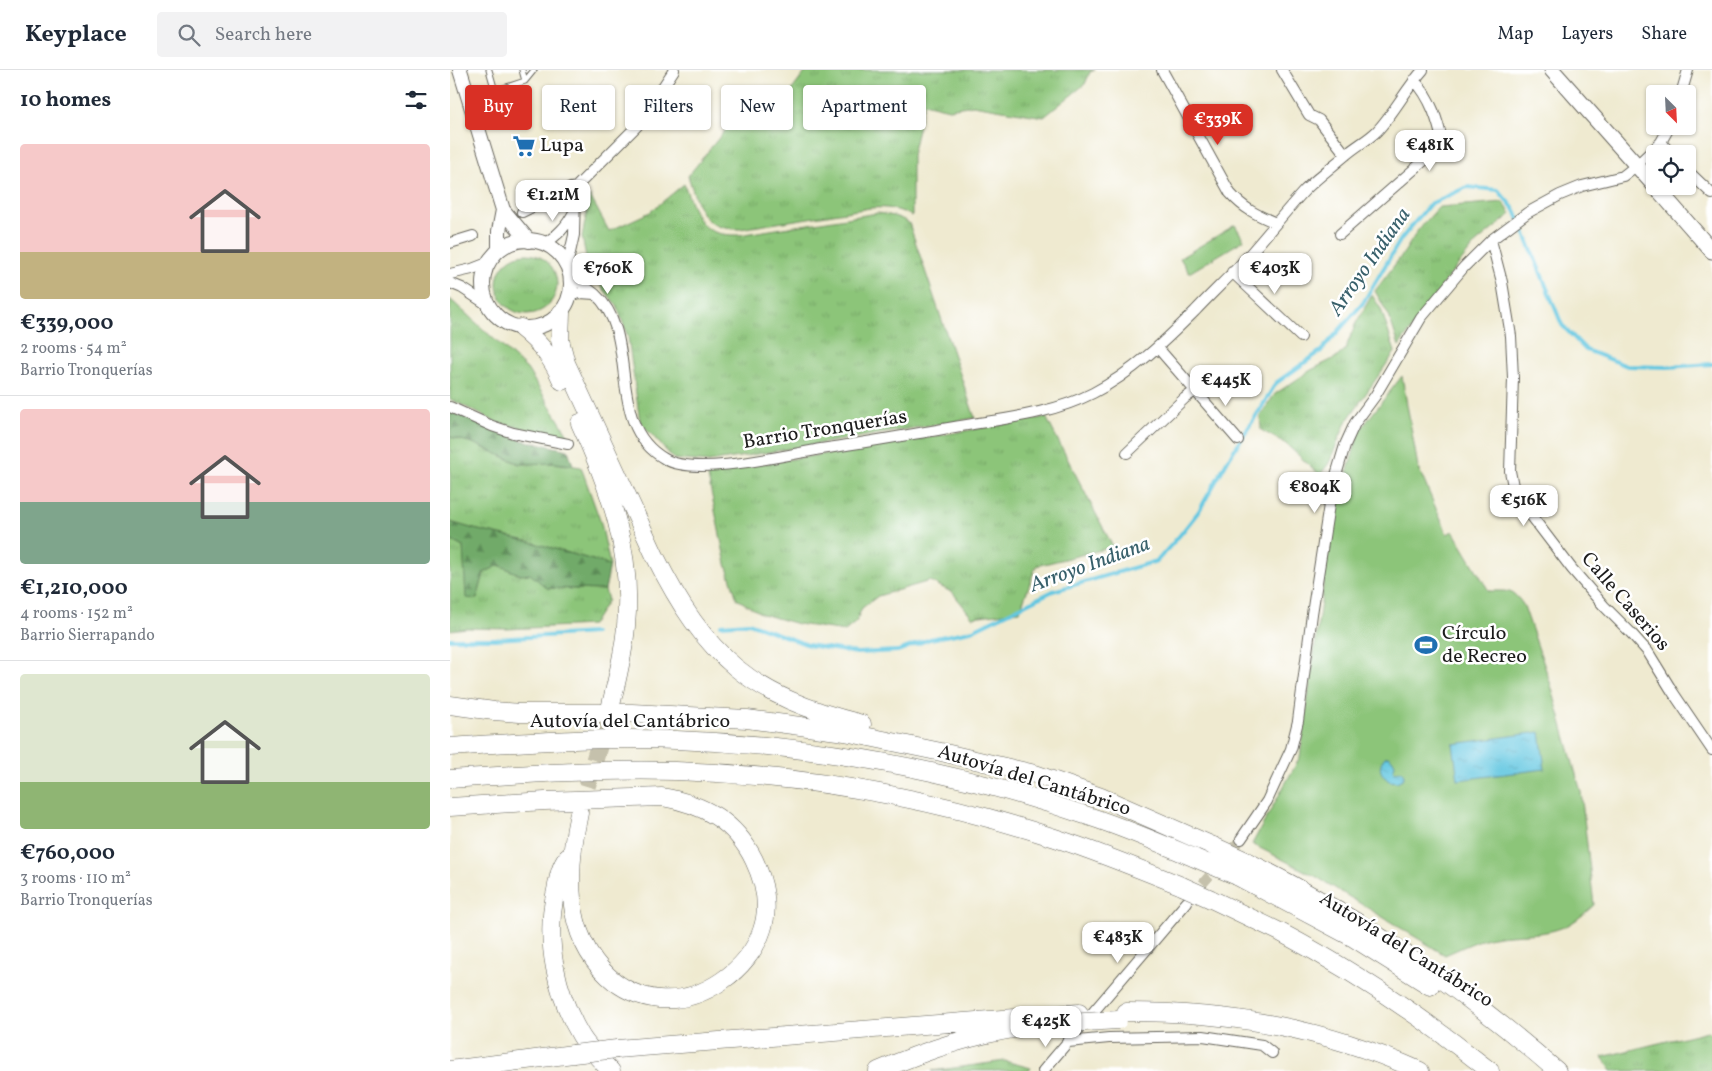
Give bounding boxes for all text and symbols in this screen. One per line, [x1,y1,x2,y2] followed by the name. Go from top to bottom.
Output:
[157,12,507,57] search box
[25,18,127,52] text: Keyplace
[175,21,203,49] icon: search
[215,22,312,48] text: Search here
[1497,22,1533,47] text: Map
[1561,22,1613,47] text: Layers
[1641,22,1687,47] text: Share
[465,85,532,130] chip: Buy
[542,85,615,130] chip: Rent
[625,85,711,130] chip: Filters
[721,85,793,130] chip: New
[803,85,926,130] chip: Apartment
[1646,85,1696,135] north arrow
[1646,85,1696,195] map controls
[20,86,111,115] text: 10 homes
[402,86,430,114] icon: filters
[1183,104,1253,146] pin: €339K
[1194,109,1242,131] text: €339K
[1395,129,1465,172] pin: €481K
[540,132,584,160] place label: Lupa
[511,133,537,159] supermarket icon: Lupa
[1406,135,1454,157] text: €481K
[1646,145,1696,195] button: locate
[180,176,270,266] icon: home
[512,180,594,222] pin: €1.21M
[527,185,579,207] text: €1.21M
[1321,202,1418,323] water label: Arroyo Indiana
[573,252,643,295] pin: €760K
[1240,252,1310,295] pin: €403K
[583,258,633,280] text: €760K
[1250,258,1300,280] text: €403K
[20,309,113,338] text: €339,000
[20,338,127,360] text: 2 rooms · 54 m²
[20,360,153,382] text: Barrio Tronquerías
[1191,364,1261,407] pin: €445K
[1201,370,1251,392] text: €445K
[741,403,909,457] street label: Barrio Tronquerías
[180,442,270,532] icon: home
[1280,472,1350,514] pin: €804K
[1289,477,1341,499] text: €804K
[1489,484,1559,527] pin: €516K
[1501,490,1547,512] text: €516K
[1025,530,1154,600] water label: Arroyo Indiana
[1574,546,1676,658] street label: Calle Caserios
[20,574,128,603] text: €1,210,000
[20,603,133,625] text: 4 rooms · 152 m²
[1442,620,1527,671] place label: Círculo de Recreo
[20,625,155,647] text: Barrio Sierrapando
[1413,632,1439,658] sports icon: Círculo de Recreo
[180,707,270,797] icon: home
[530,708,730,736] street label: Autovía del Cantábrico
[934,738,1134,824] street label: Autovía del Cantábrico
[20,839,115,868] text: €760,000
[20,868,131,890] text: 3 rooms · 110 m²
[1314,885,1498,1015] street label: Autovía del Cantábrico
[20,890,153,912] text: Barrio Tronquerías
[1083,922,1153,964] pin: €483K
[1093,927,1143,949] text: €483K
[1011,1006,1081,1048] pin: €425K
[1021,1011,1071,1033] text: €425K

